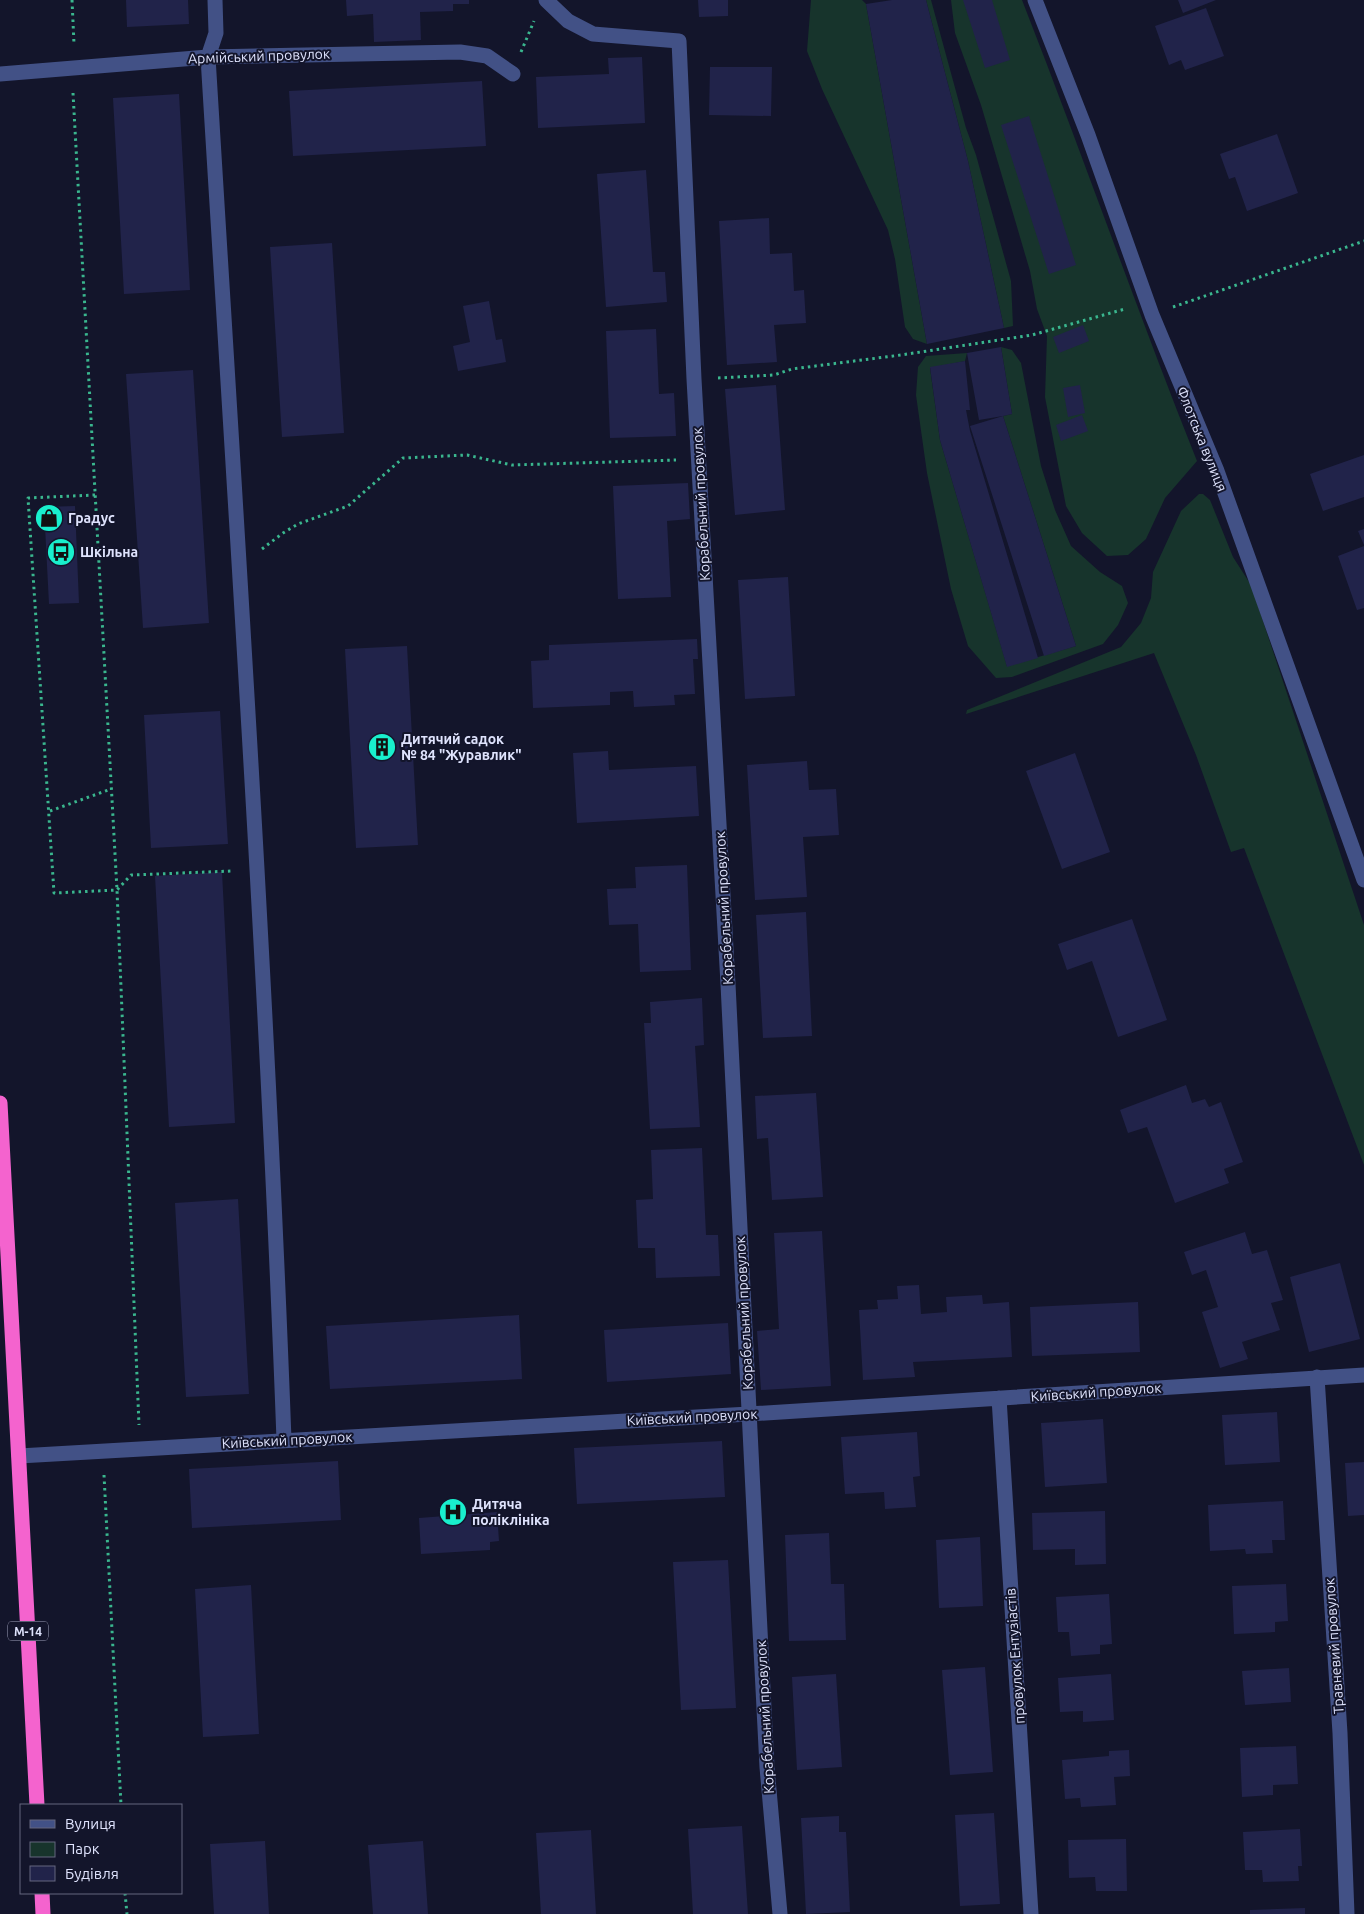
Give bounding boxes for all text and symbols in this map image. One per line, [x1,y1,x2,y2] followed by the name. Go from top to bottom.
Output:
[188,46,330,66] street label: Армійський провулок
[1174,384,1230,494] street label: Флотська вулиця
[689,427,713,581] street label: Корабельний провулок
[34,503,64,533] shop icon: Градус
[68,510,115,526] place label: Градус
[46,537,76,567] bus stop icon: Шкільна
[80,544,138,560] place label: Шкільна
[401,731,521,763] place label: Дитячий садок № 84 "Журавлик"
[367,732,397,762] building icon: Дитячий садок № 84 "Журавлик"
[712,831,736,985] street label: Корабельний провулок
[732,1236,756,1390] street label: Корабельний провулок
[1030,1379,1162,1405] street label: Київський провулок
[626,1406,758,1428] street label: Київський провулок
[221,1429,353,1451] street label: Київський провулок
[472,1496,550,1528] place label: Дитяча поліклініка
[438,1497,468,1527] hospital icon: Дитяча поліклініка
[1321,1578,1347,1714] street label: Травневий провулок
[1002,1588,1028,1724] street label: провулок Ентузіастів
[8,1622,48,1640] road number: М-14
[753,1640,777,1794] street label: Корабельний провулок
[20,1804,182,1894] legend
[65,1815,116,1832] text: Вулиця
[65,1840,100,1857] text: Парк
[65,1865,119,1882] text: Будівля

